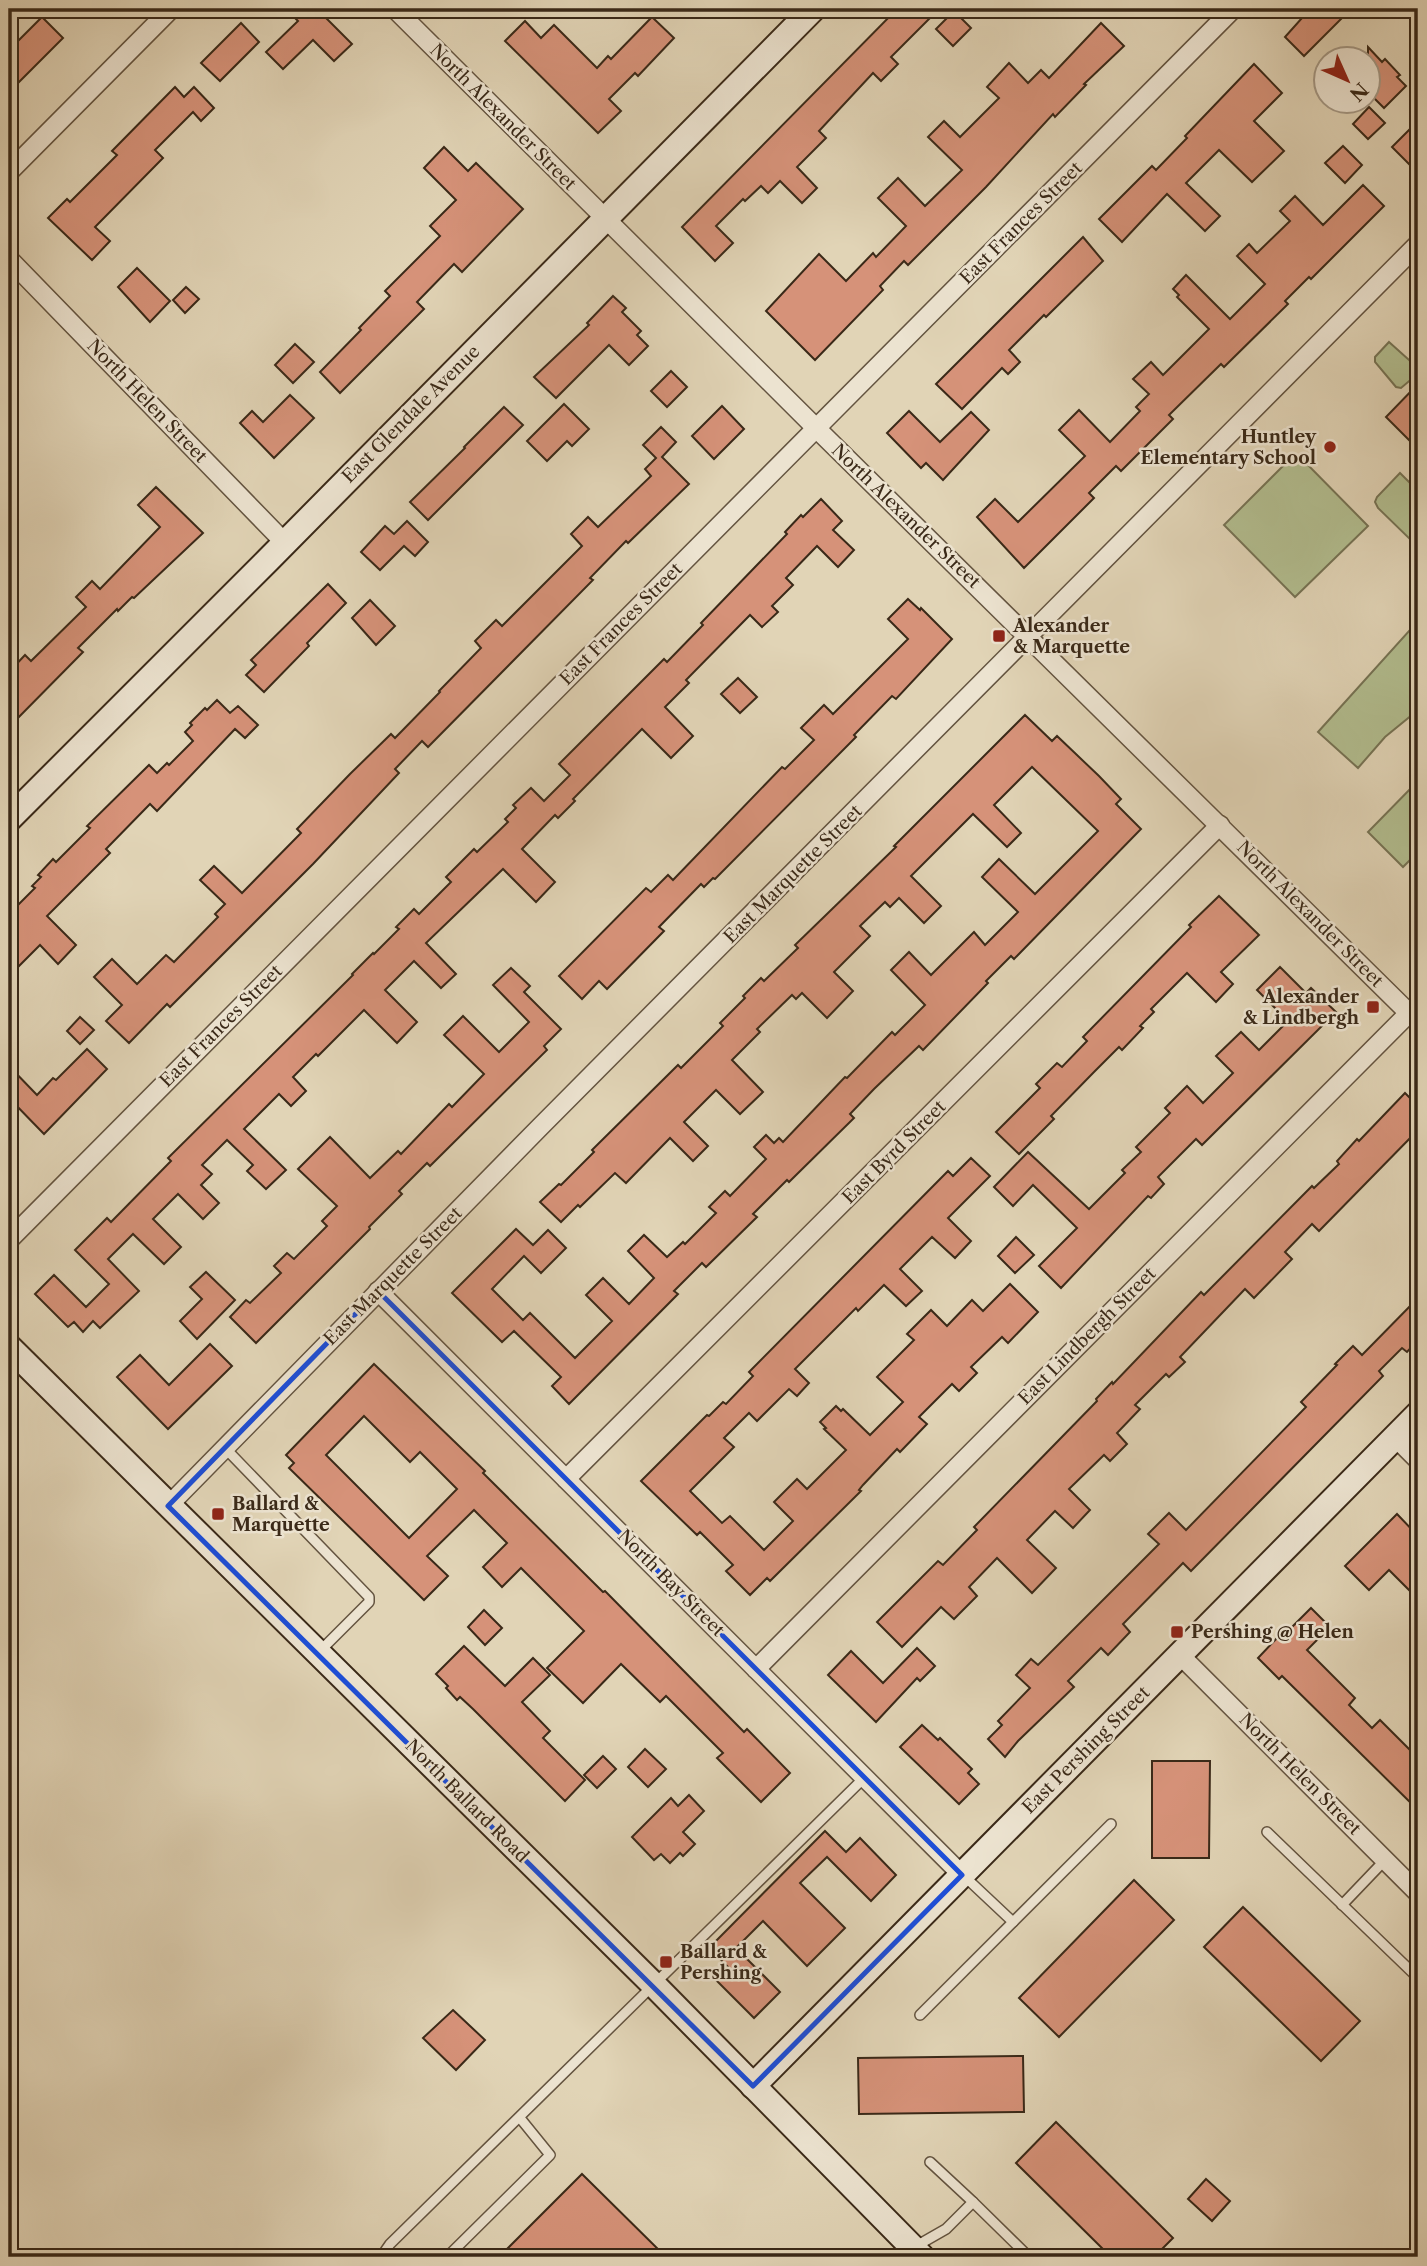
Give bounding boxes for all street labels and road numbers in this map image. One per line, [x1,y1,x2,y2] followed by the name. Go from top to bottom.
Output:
[425,39,581,195] street label: North Alexander Street
[955,157,1087,289] street label: East Frances Street
[82,335,212,468] street label: North Helen Street
[337,340,485,488] street label: East Glendale Avenue
[827,439,985,593] street label: North Alexander Street
[555,558,687,690] street label: East Frances Street
[719,800,867,948] street label: East Marquette Street
[1232,836,1388,992] street label: North Alexander Street
[155,960,287,1092] street label: East Frances Street
[838,1095,951,1208] street label: East Byrd Street
[319,1202,467,1350] street label: East Marquette Street
[1014,1262,1161,1409] street label: East Lindbergh Street
[613,1525,730,1642] street label: North Bay Street
[1018,1681,1155,1818] street label: East Pershing Street
[1235,1709,1366,1840] street label: North Helen Street
[401,1735,533,1867] street label: North Ballard Road

